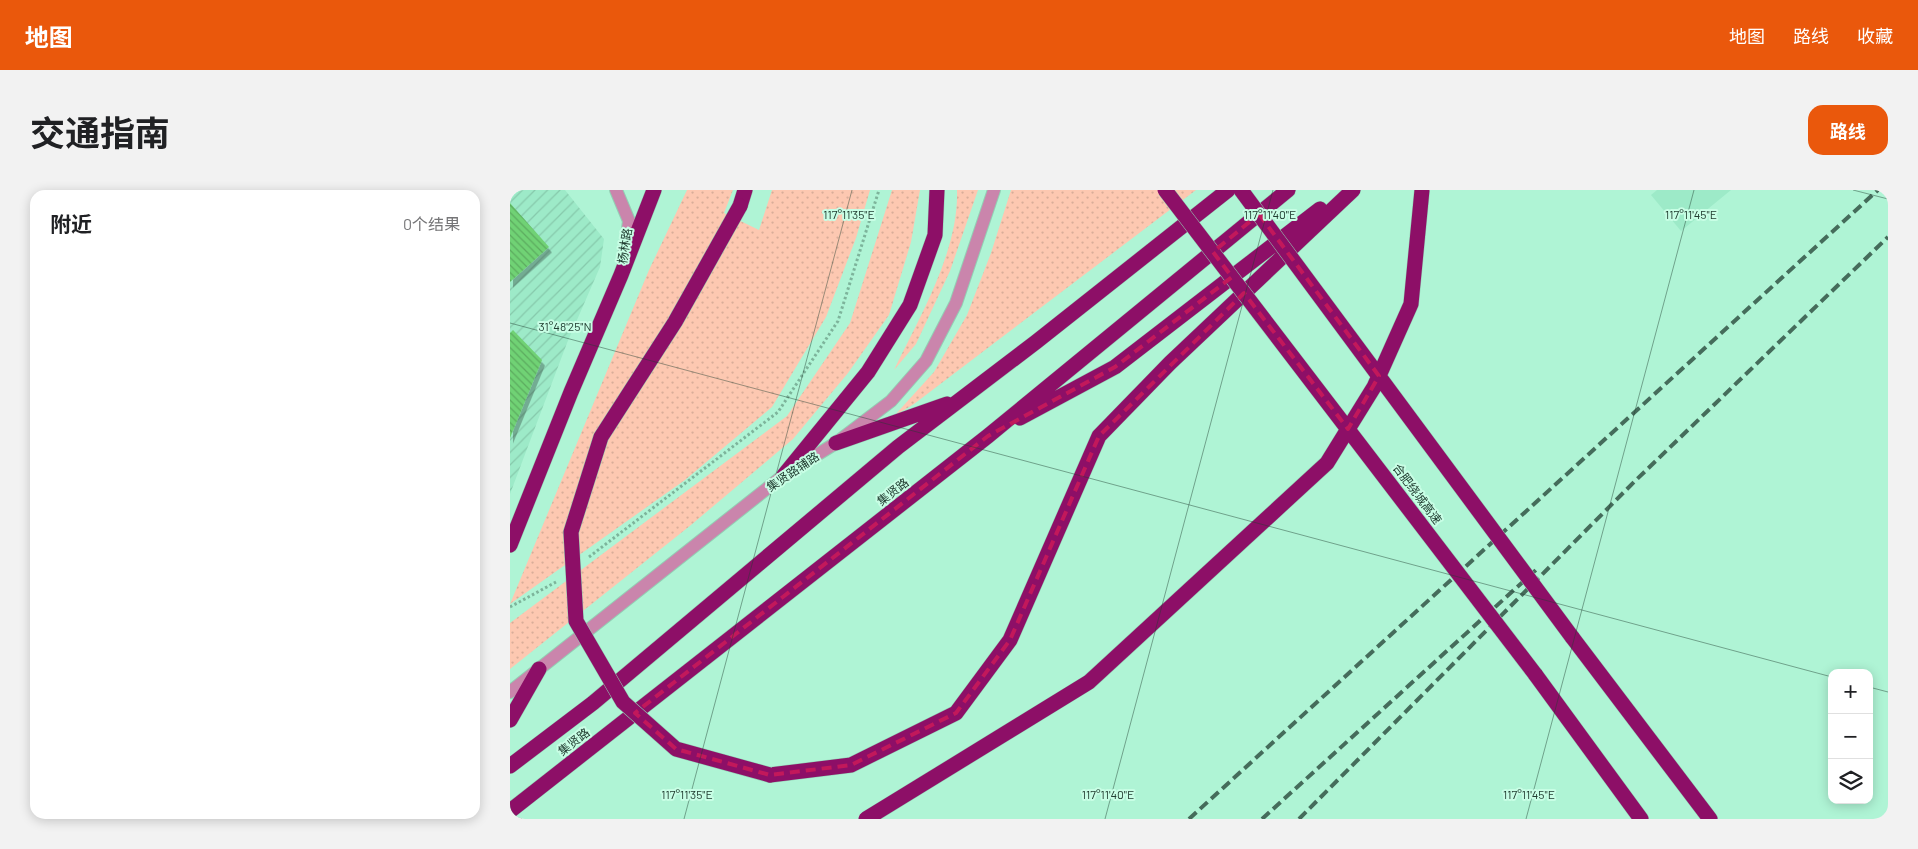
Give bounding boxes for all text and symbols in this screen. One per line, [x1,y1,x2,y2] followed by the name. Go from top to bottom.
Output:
[25,22,73,51] text: 地图
[1729,25,1765,47] text: 地图
[1793,25,1829,47] text: 路线
[1857,25,1893,47] text: 收藏
[1808,105,1888,155] button: 路线
[30,111,170,153] text: 交通指南
[823,207,875,221] text: 117°11'35"E
[1244,207,1296,221] text: 117°11'40"E
[1665,207,1717,221] text: 117°11'45"E
[50,211,92,236] text: 附近
[403,214,460,233] text: 0个结果
[614,227,634,265] street label: 杨林路
[538,319,592,333] text: 31°48'25"N
[764,449,821,494] street label: 集贤路辅路
[1391,460,1445,526] street label: 合肥绕城高速
[874,475,911,508] street label: 集贤路
[1828,669,1873,804] map controls
[1828,669,1873,714] button: +
[1828,714,1873,759] button: −
[555,725,592,758] street label: 集贤路
[1828,759,1873,804] button: layers
[661,787,713,801] text: 117°11'35"E
[1082,787,1134,801] text: 117°11'40"E
[1503,787,1555,801] text: 117°11'45"E

